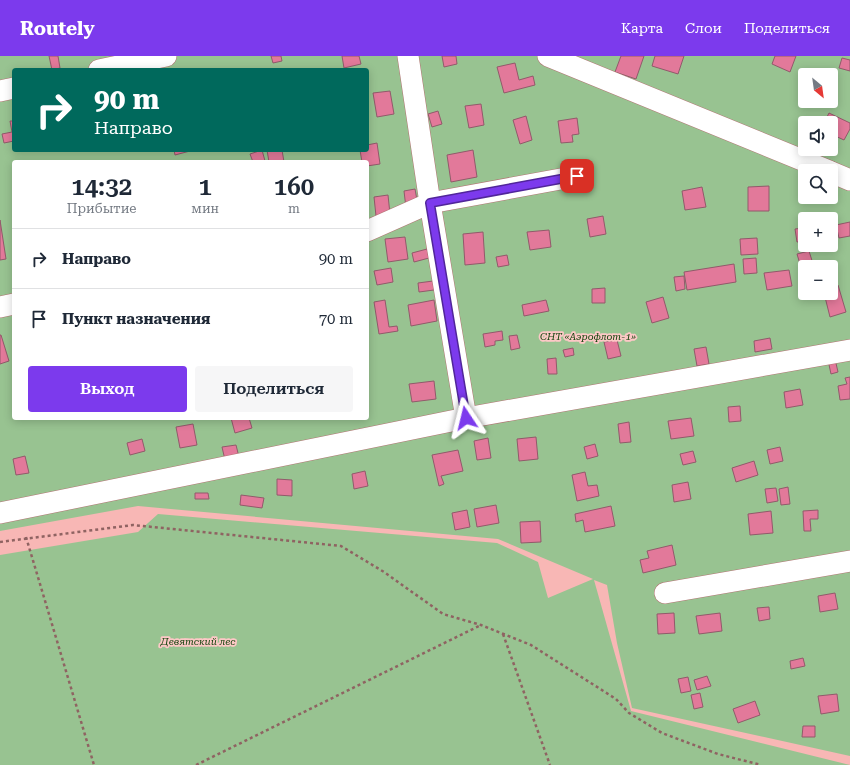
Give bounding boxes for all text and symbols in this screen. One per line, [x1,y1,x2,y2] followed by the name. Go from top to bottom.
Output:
[20,17,95,40] text: Routely
[621,20,663,36] text: Карта
[685,20,722,36] text: Слои
[744,20,830,36] text: Поделиться
[798,68,838,108] north arrow
[798,68,838,300] map controls
[94,83,159,116] text: 90 m
[28,84,80,136] icon: right
[798,116,838,156] button: sound
[94,117,173,138] text: Направо
[560,159,594,193] pin
[798,164,838,204] button: search
[566,165,588,187] icon: arrive
[71,173,132,201] text: 14:32
[198,173,212,201] text: 1
[274,173,314,201] text: 160
[67,201,137,216] text: Прибытие
[191,201,219,216] text: мин
[288,201,300,216] text: m
[798,212,838,252] button: +
[28,248,50,270] icon: right
[62,250,131,268] text: Направо
[319,250,353,268] text: 90 m
[798,260,838,300] button: −
[28,308,50,330] icon: arrive
[62,310,210,328] text: Пункт назначения
[319,310,353,328] text: 70 m
[540,331,636,342] park label: СНТ «Аэрофлот-1»
[28,366,187,412] button: Выход
[195,366,353,412] button: Поделиться
[445,397,487,439] position arrow
[160,636,236,647] park label: Девятский лес

